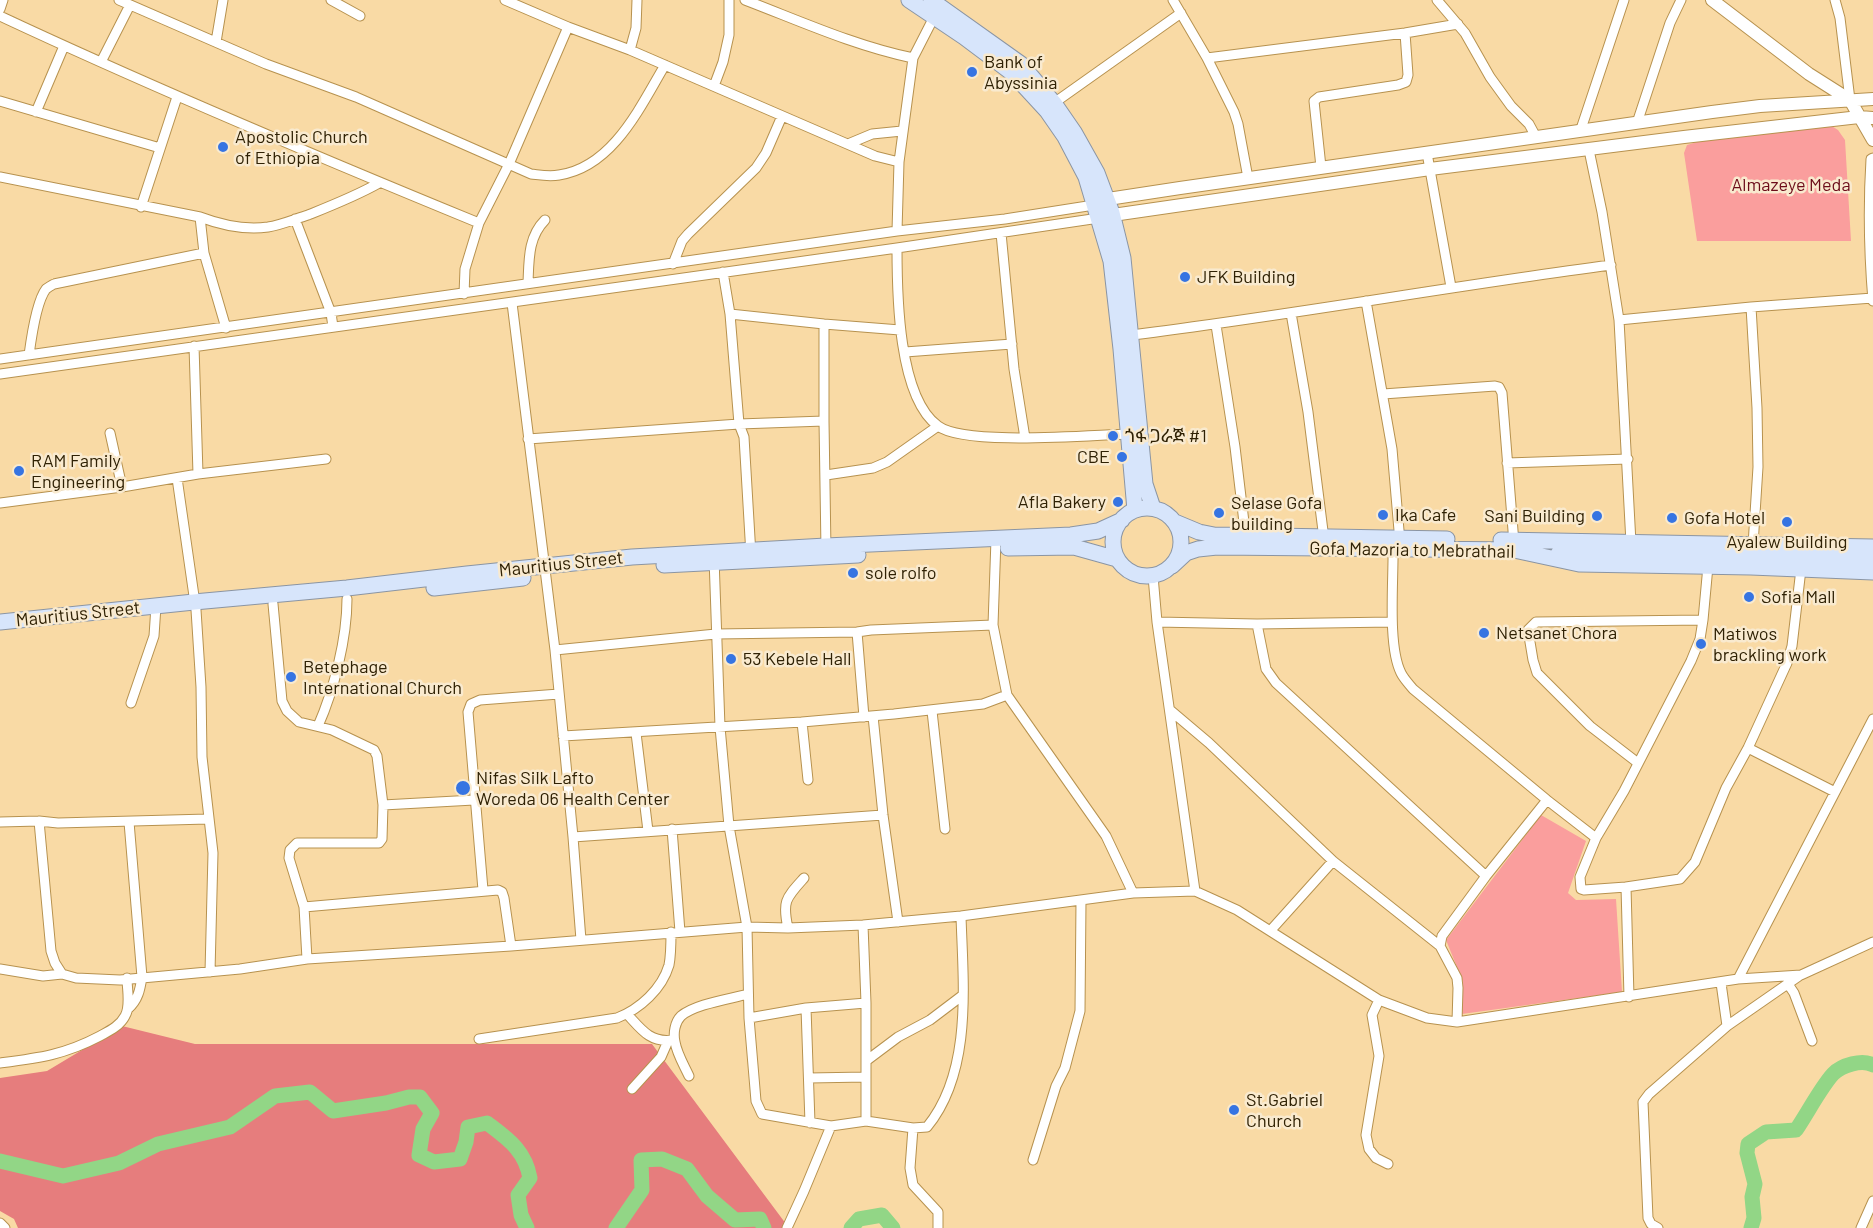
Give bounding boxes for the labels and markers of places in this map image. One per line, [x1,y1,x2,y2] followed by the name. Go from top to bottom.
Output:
[984,51,1057,94] place label: Bank of Abyssinia
[965,65,979,79] marker: Bank of Abyssinia
[235,126,368,168] place label: Apostolic Church of Ethiopia
[216,140,230,154] marker: Apostolic Church of Ethiopia
[1197,266,1295,288] place label: JFK Building
[1178,270,1192,284] marker: JFK Building
[1125,425,1207,447] place label: ጎፋ ጋራጅ #1
[1106,429,1120,443] marker: ጎፋ ጋራጅ #1
[1077,446,1110,468] place label: CBE
[31,450,125,492] place label: RAM Family Engineering
[1115,450,1129,464] marker: CBE
[12,464,26,478] marker: RAM Family Engineering
[1018,491,1106,513] place label: Afla Bakery
[1231,492,1322,534] place label: Selase Gofa building
[1111,495,1125,509] marker: Afla Bakery
[1395,504,1456,526] place label: Ika Cafe
[1484,505,1585,527] place label: Sani Building
[1212,506,1226,520] marker: Selase Gofa building
[1684,507,1765,529] place label: Gofa Hotel
[1376,508,1390,522] marker: Ika Cafe
[1590,509,1604,523] marker: Sani Building
[1665,511,1679,525] marker: Gofa Hotel
[1780,515,1794,529] marker: Ayalew Building
[1727,531,1847,553] place label: Ayalew Building
[865,562,937,584] place label: sole rolfo
[846,566,860,580] marker: sole rolfo
[1761,586,1835,608] place label: Sofia Mall
[1742,590,1756,604] marker: Sofia Mall
[1496,622,1617,644] place label: Netsanet Chora
[1713,623,1827,666] place label: Matiwos brackling work
[1477,626,1491,640] marker: Netsanet Chora
[1694,637,1708,651] marker: Matiwos brackling work
[743,648,851,670] place label: 53 Kebele Hall
[724,652,738,666] marker: 53 Kebele Hall
[303,656,462,698] place label: Betephage International Church
[284,670,298,684] marker: Betephage International Church
[476,767,670,810] place label: Nifas Silk Lafto Woreda 06 Health Center
[454,779,472,797] marker: Nifas Silk Lafto Woreda 06 Health Center
[1246,1089,1323,1132] place label: St.Gabriel Church
[1227,1103,1241,1117] marker: St.Gabriel Church

